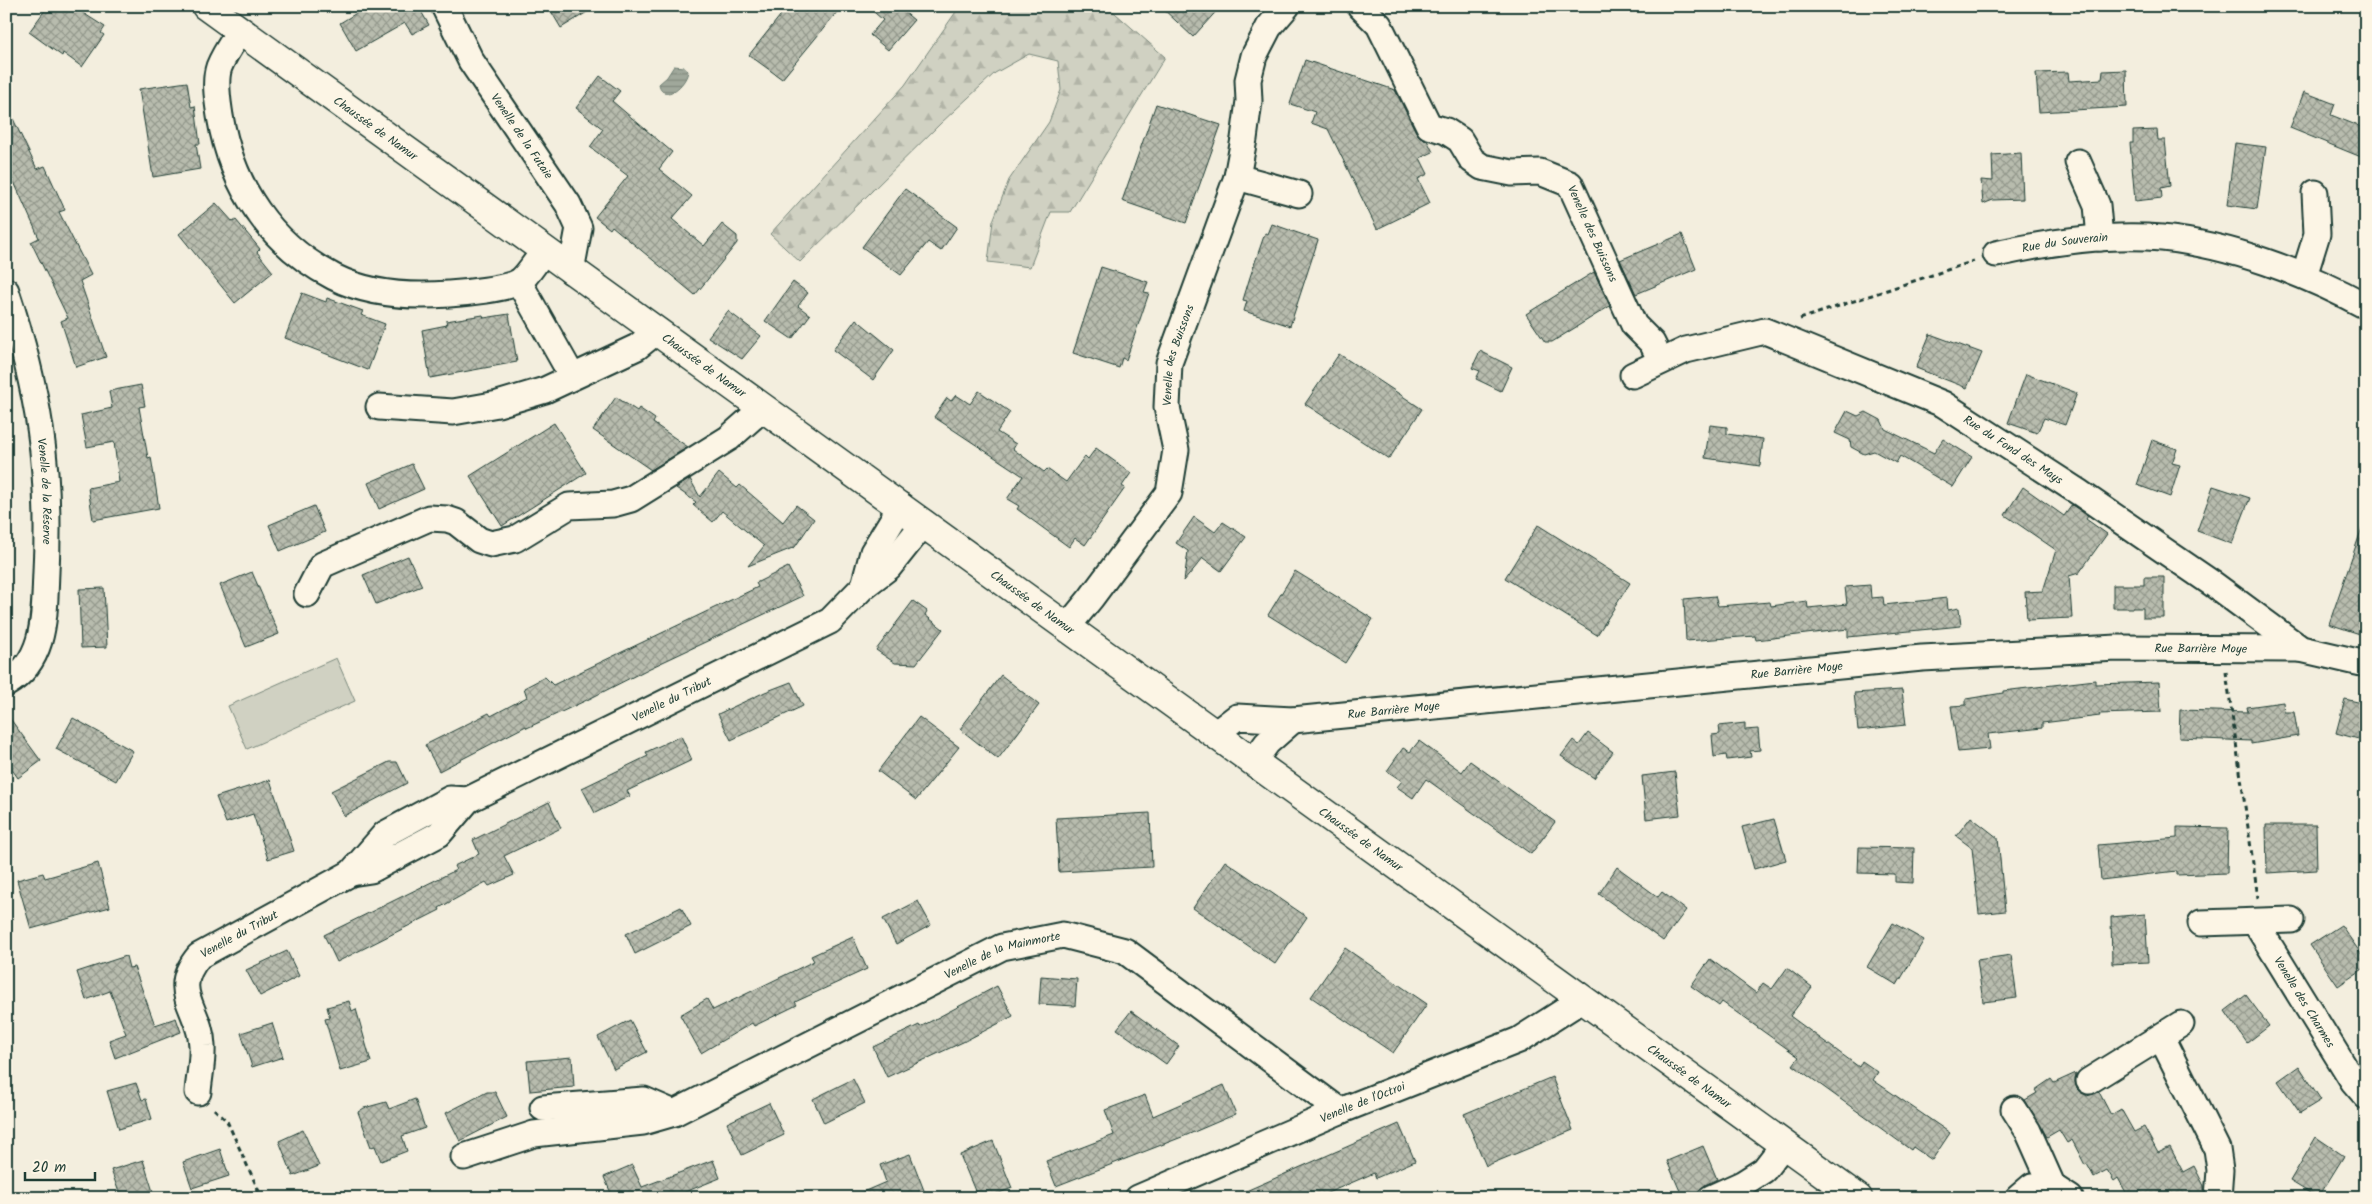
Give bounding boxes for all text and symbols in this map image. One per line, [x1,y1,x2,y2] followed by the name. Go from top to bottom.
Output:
[486,90,558,184] street label: Venelle de la Futaie
[329,92,422,166] street label: Chaussée de Namur
[1562,182,1622,285] street label: Venelle des Buissons
[2020,228,2109,258] street label: Rue du Souverain
[1158,302,1200,406] street label: Venelle des Buissons
[657,329,751,403] street label: Chaussée de Namur
[1959,411,2067,490] street label: Rue du Fond des Mays
[32,437,56,545] street label: Venelle de la Réserve
[986,566,1079,640] street label: Chaussée de Namur
[2154,639,2248,659] street label: Rue Barrière Moye
[1750,657,1844,685] street label: Rue Barrière Moye
[629,672,715,727] street label: Venelle du Tribut
[1347,697,1441,725] street label: Rue Barrière Moye
[1314,803,1407,877] street label: Chaussée de Namur
[197,905,282,964] street label: Venelle du Tribut
[941,927,1063,985] street label: Venelle de la Mainmorte
[2268,953,2339,1052] street label: Venelle des Charmes
[1643,1040,1736,1114] street label: Chaussée de Namur
[1317,1077,1409,1129] street label: Venelle de l'Octroi
[25,1149,95,1181] scale bar
[32,1156,66,1180] text: 20 m

